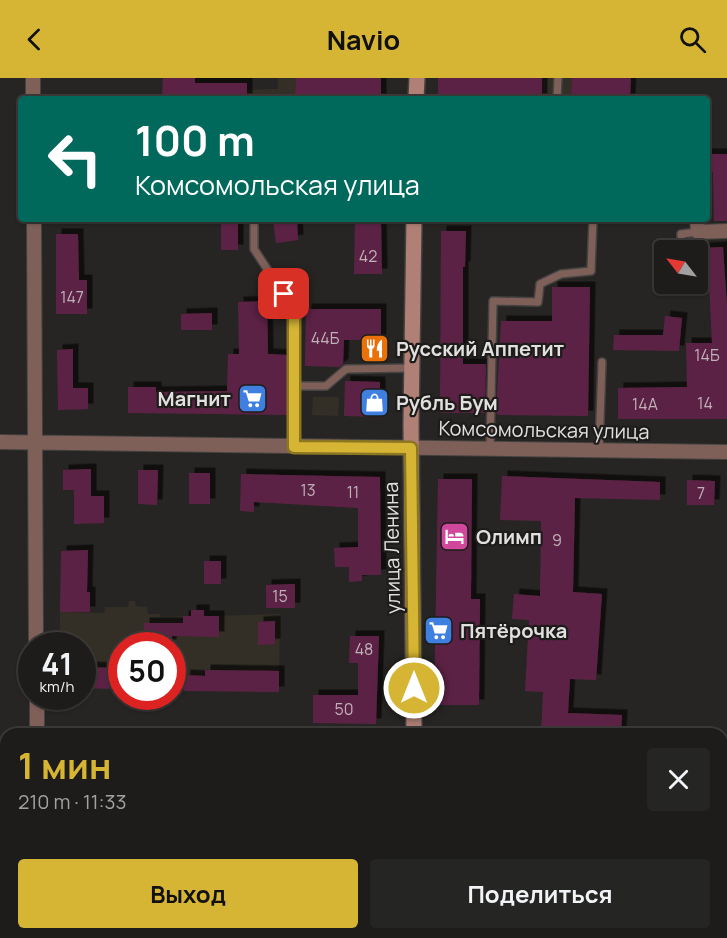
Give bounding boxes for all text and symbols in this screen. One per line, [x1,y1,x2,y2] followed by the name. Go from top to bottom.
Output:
[327,21,400,58] text: Navio
[18,23,51,56] icon: back
[676,23,709,56] icon: search
[135,111,255,169] text: 100 m
[36,120,114,198] icon: left
[135,166,420,203] text: Комсомольская улица
[654,240,708,294] north arrow
[654,240,708,294] map controls
[359,245,377,267] house number: 42
[258,268,309,319] pin
[267,277,300,310] icon: arrive
[60,286,84,308] house number: 147
[311,327,340,349] house number: 44Б
[359,333,391,365] restaurant icon: Русский Аппетит
[396,335,565,362] place label: Русский Аппетит
[694,344,720,366] house number: 14Б
[236,383,268,415] supermarket icon: Магнит
[158,385,231,412] place label: Магнит
[359,387,391,419] shop icon: Рубль Бум
[396,389,498,416] place label: Рубль Бум
[697,392,713,414] house number: 14
[632,393,658,415] house number: 14А
[438,414,650,445] street label: Комсомольская улица
[300,479,316,501] house number: 13
[347,481,359,503] house number: 11
[377,482,406,614] street label: улица Ленина
[697,482,705,504] house number: 7
[439,521,471,553] hotel icon: Олимп
[476,523,542,550] place label: Олимп
[552,529,562,551] house number: 9
[272,585,288,607] house number: 15
[423,615,455,647] supermarket icon: Пятёрочка
[460,617,567,644] place label: Пятёрочка
[108,632,186,710] speed limit sign: 50
[355,638,373,660] house number: 48
[41,643,73,684] text: 41
[382,656,446,720] position arrow
[40,676,74,697] text: km/h
[335,698,354,720] house number: 50
[18,741,111,790] text: 1 мин
[647,748,710,811] button: close
[18,788,127,815] text: 210 m · 11:33
[18,859,358,928] button: Выход
[370,859,710,928] button: Поделиться

